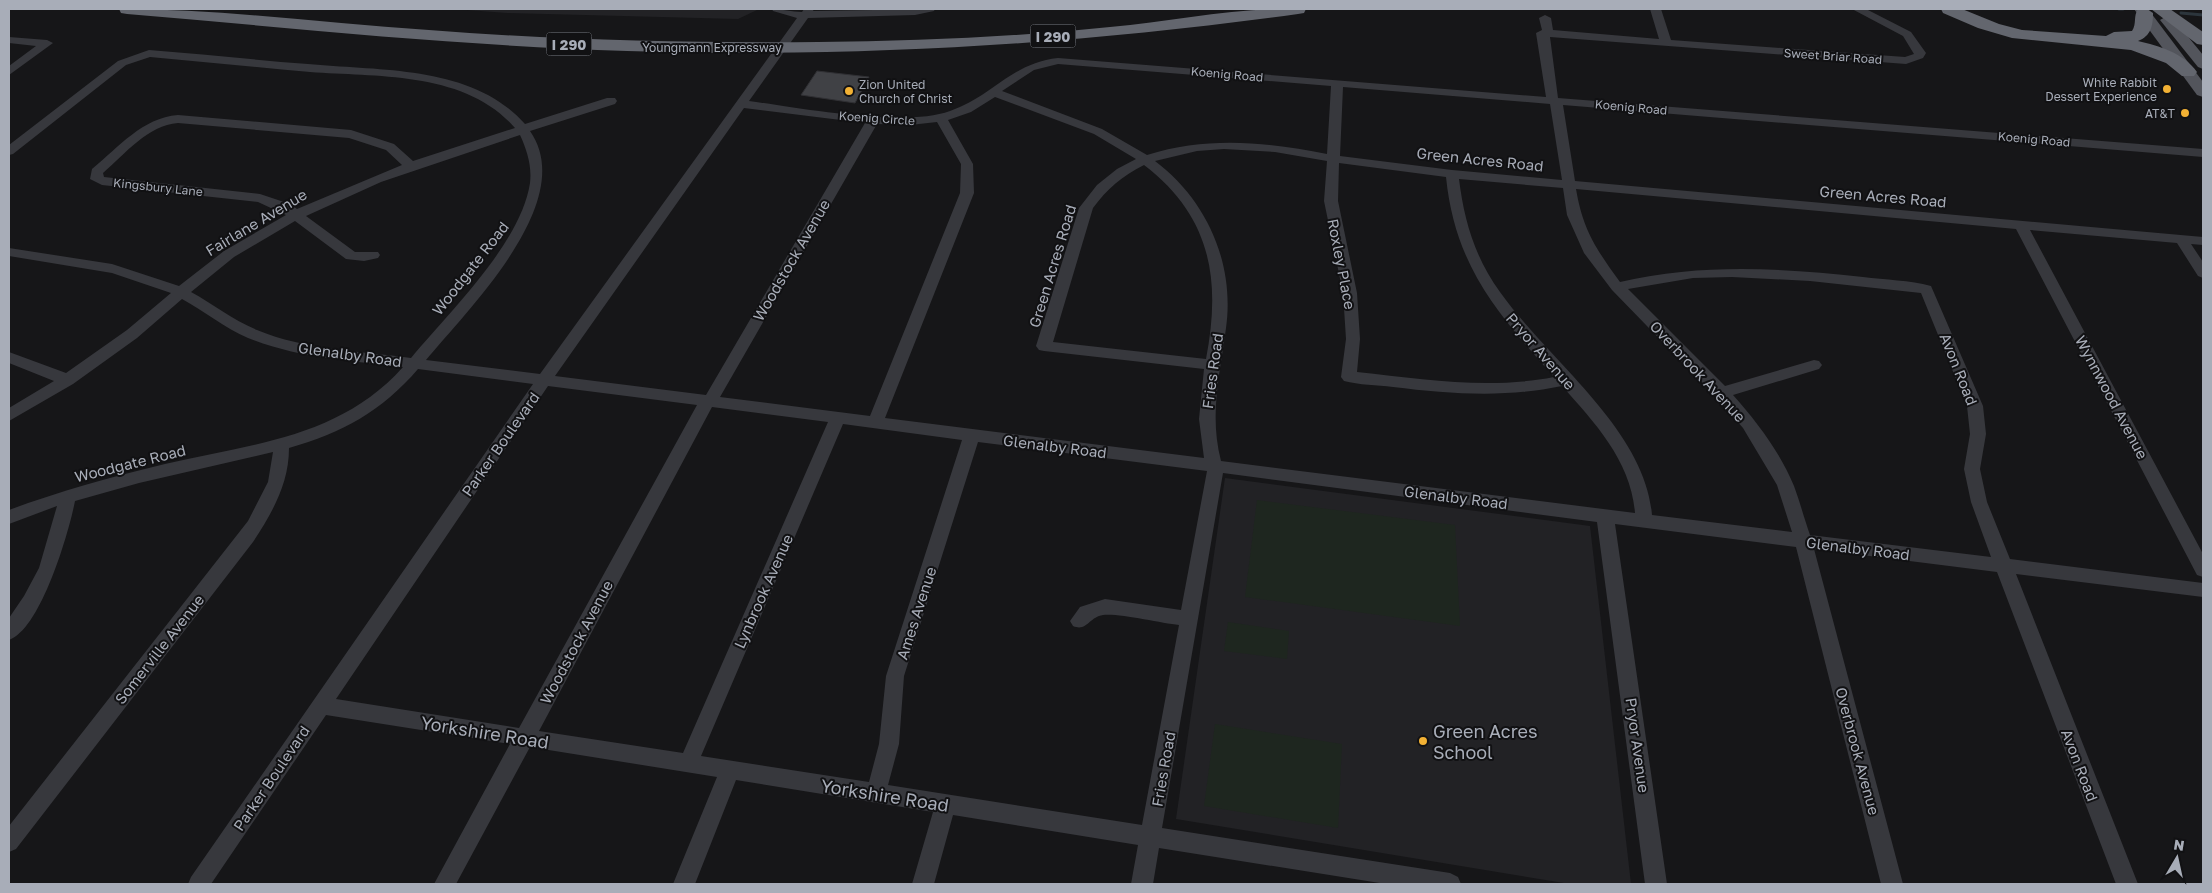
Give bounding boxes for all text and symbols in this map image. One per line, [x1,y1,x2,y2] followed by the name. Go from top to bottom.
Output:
[1030,24,1076,48] road number: I 290
[546,33,592,56] road number: I 290
[642,40,782,55] street label: Youngmann Expressway
[1783,45,1883,67] street label: Sweet Briar Road
[1190,63,1264,85] street label: Koenig Road
[2045,75,2157,104] place label: White Rabbit Dessert Experience
[859,77,953,106] place label: Zion United Church of Christ
[2161,83,2173,95] marker: White Rabbit Dessert Experience
[843,85,855,97] marker: Zion United Church of Christ
[1594,96,1668,118] street label: Koenig Road
[2145,106,2176,121] place label: AT&T
[2179,107,2191,119] marker: AT&T
[838,108,916,128] street label: Koenig Circle
[1997,128,2071,150] street label: Koenig Road
[1416,143,1544,175] street label: Green Acres Road
[112,175,204,199] street label: Kingsbury Lane
[1819,181,1947,211] street label: Green Acres Road
[202,185,310,259] street label: Fairlane Avenue
[749,196,833,324] street label: Woodstock Avenue
[1025,202,1079,330] street label: Green Acres Road
[1324,217,1360,311] street label: Roxley Place
[428,218,512,318] street label: Woodgate Road
[1503,309,1579,393] street label: Pryor Avenue
[1646,317,1750,426] street label: Overbrook Avenue
[1936,330,1982,408] street label: Avon Road
[1198,332,1226,410] street label: Fries Road
[2072,332,2152,462] street label: Wynnwood Avenue
[297,338,403,370] street label: Glenalby Road
[457,388,543,500] street label: Parker Boulevard
[1002,431,1108,461] street label: Glenalby Road
[73,441,187,485] street label: Woodgate Road
[1403,482,1509,512] street label: Glenalby Road
[730,531,796,651] street label: Lynbrook Avenue
[1805,533,1911,563] street label: Glenalby Road
[893,564,940,662] street label: Ames Avenue
[536,577,616,707] street label: Woodstock Avenue
[111,590,208,707] street label: Somerville Avenue
[1832,685,1884,817] street label: Overbrook Avenue
[1622,696,1654,794] street label: Pryor Avenue
[419,711,551,753] street label: Yorkshire Road
[1433,720,1538,763] place label: Green Acres School
[229,722,313,834] street label: Parker Boulevard
[2058,726,2102,804] street label: Avon Road
[1148,730,1178,808] street label: Fries Road
[1417,735,1429,747] marker: Green Acres School
[819,774,951,816] street label: Yorkshire Road
[2152,833,2202,883] north arrow
[2173,835,2186,854] text: N

